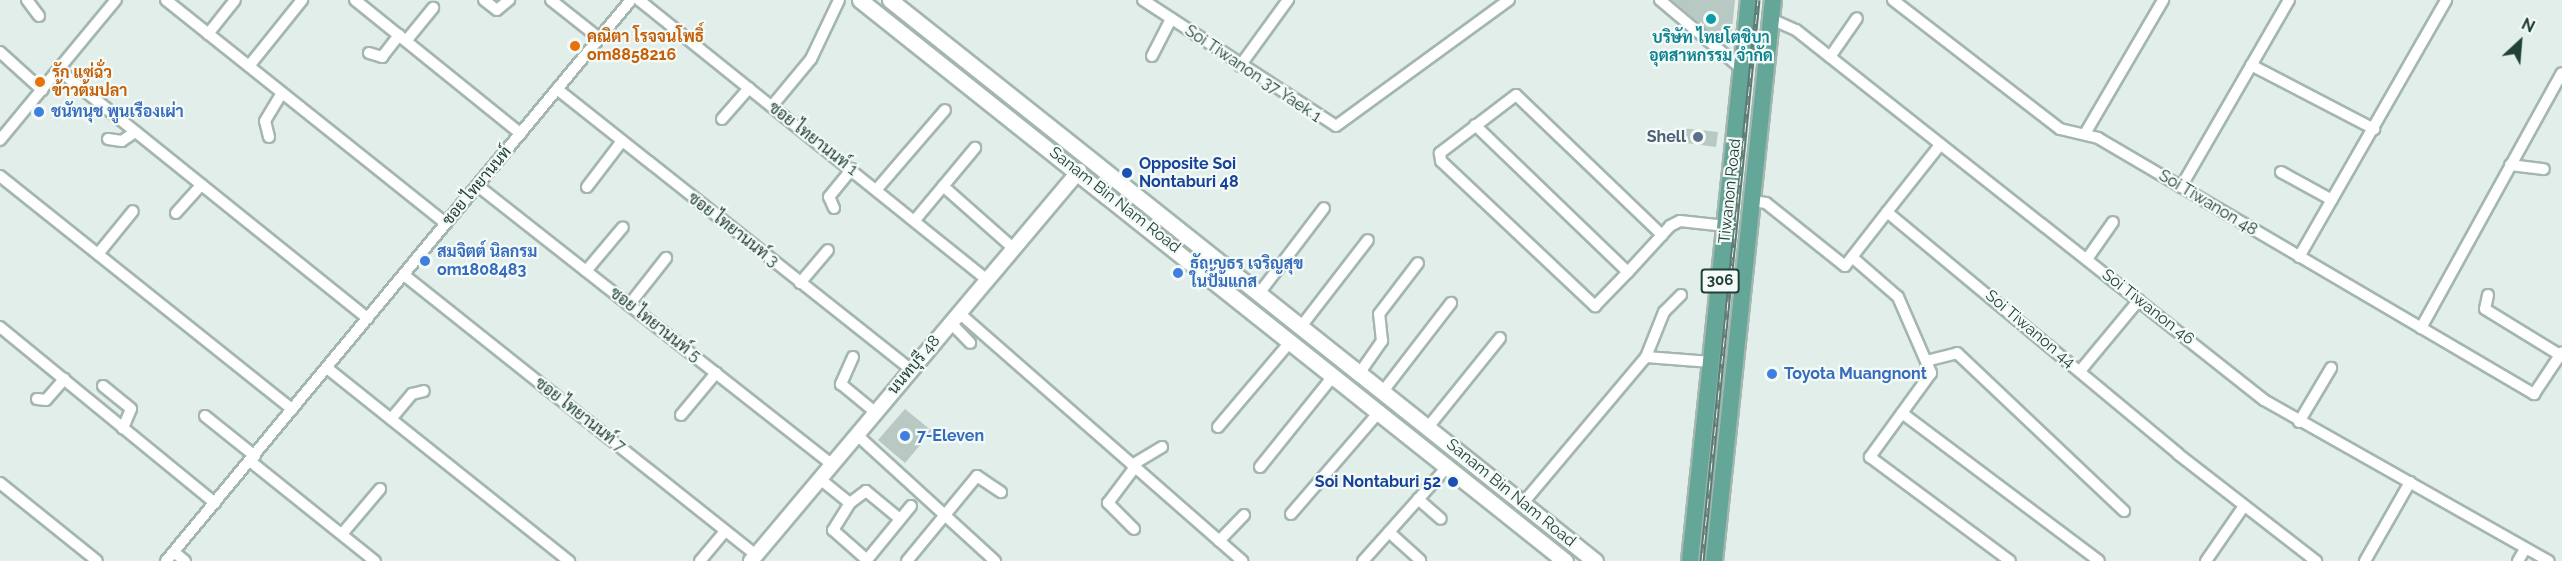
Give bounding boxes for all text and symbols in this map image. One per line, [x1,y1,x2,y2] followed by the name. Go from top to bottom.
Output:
[1704,12,1718,26] marker: บริษัท ไทยโตชิบา อุตสาหกรรม จำกัด
[2490,12,2550,72] north arrow
[2518,14,2538,37] text: N
[1181,21,1325,127] street label: Soi Tiwanon 37 Yaek 1
[587,27,704,65] place label: คณิตา โรจจนโพธิ์ om8858216
[1649,28,1773,66] place label: บริษัท ไทยโตชิบา อุตสาหกรรม จำกัด
[568,39,582,53] marker: คณิตา โรจจนโพธิ์ om8858216
[52,63,127,101] place label: รัก แซ่ฉั่ว ข้าวต้มปลา
[33,75,47,89] marker: รัก แซ่ฉั่ว ข้าวต้มปลา
[765,98,861,180] street label: ซอย ไทยานนท์ 1
[51,102,184,122] place label: ชนัทนุช พูนเรืองเผ่า
[32,105,46,119] marker: ชนัทนุช พูนเรืองเผ่า
[1647,127,1686,147] place label: Shell
[1691,130,1705,144] marker: Shell
[1715,138,1745,244] street label: Tiwanon Road
[438,143,516,229] street label: ซอย ไทยานนท์
[1046,143,1184,257] street label: Sanam Bin Nam Road
[1139,154,1239,192] place label: Opposite Soi Nontaburi 48
[1120,166,1134,180] marker: Opposite Soi Nontaburi 48
[2155,166,2261,240] street label: Soi Tiwanon 48
[684,189,782,271] street label: ซอย ไทยานนท์ 3
[437,242,537,280] place label: สมจิตต์ นิลกรม om1808483
[418,254,432,268] marker: สมจิตต์ นิลกรม om1808483
[1190,254,1303,292] place label: ธัญญธร เจริญสุข ในปั้มแกส
[2098,265,2198,349] street label: Soi Tiwanon 46
[1171,266,1185,280] marker: ธัญญธร เจริญสุข ในปั้มแกส
[1700,269,1740,293] road number: 306
[606,284,704,366] street label: ซอย ไทยานนท์ 5
[1981,286,2079,372] street label: Soi Tiwanon 44
[884,332,944,398] street label: นนทบุรี 48
[1784,364,1927,384] place label: Toyota Muangnont
[1765,367,1779,381] marker: Toyota Muangnont
[531,374,629,456] street label: ซอย ไทยานนท์ 7
[917,426,984,446] place label: 7-Eleven
[898,429,912,443] marker: 7-Eleven
[1442,435,1580,551] street label: Sanam Bin Nam Road
[1315,472,1441,492] place label: Soi Nontaburi 52
[1446,475,1460,489] marker: Soi Nontaburi 52

